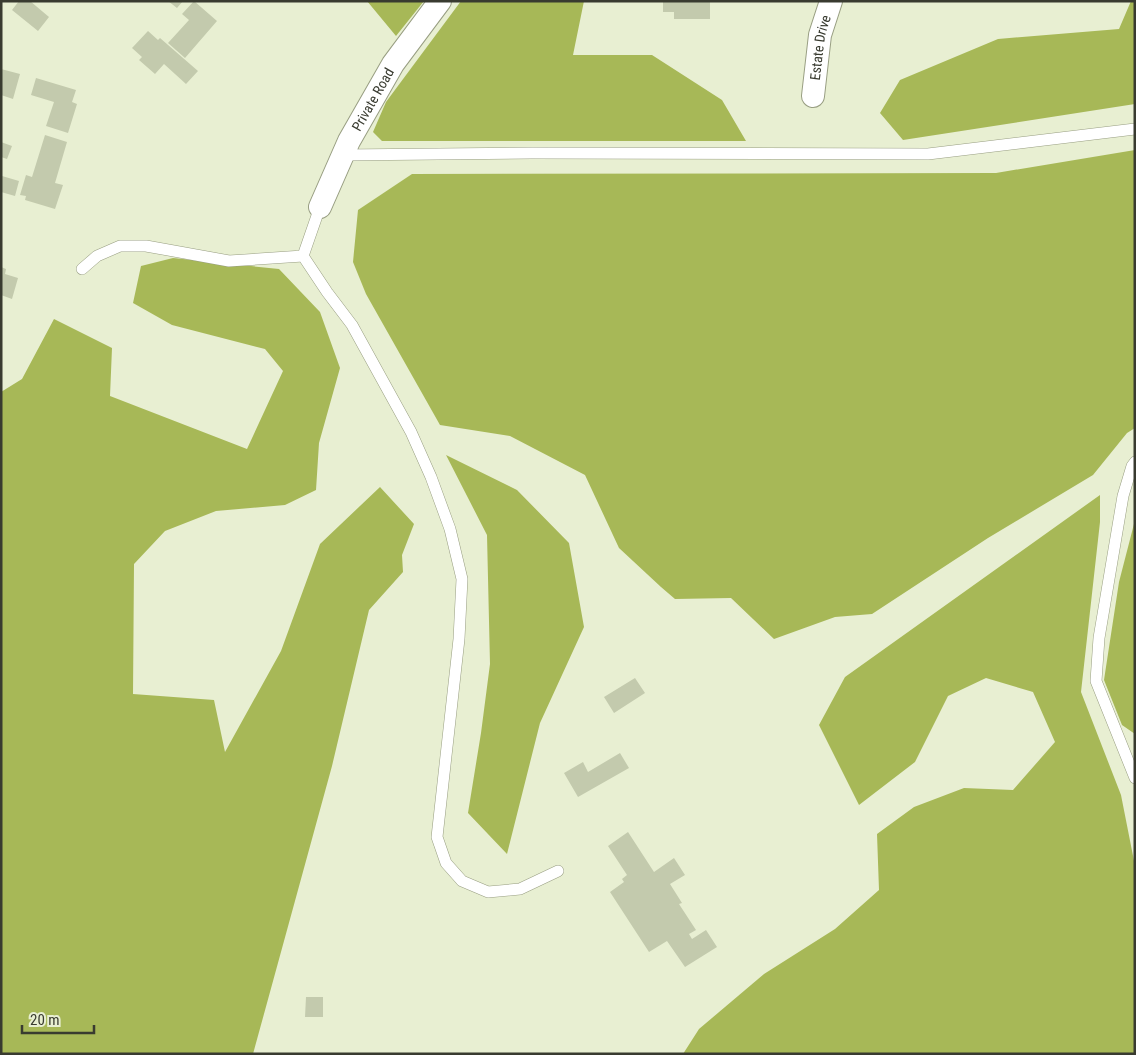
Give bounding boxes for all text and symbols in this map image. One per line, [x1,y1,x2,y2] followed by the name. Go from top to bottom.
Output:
[807,12,834,81] street label: Estate Drive
[348,65,397,134] street label: Private Road
[22,1002,95,1034] scale bar
[30,1011,60,1029] text: 20 m

